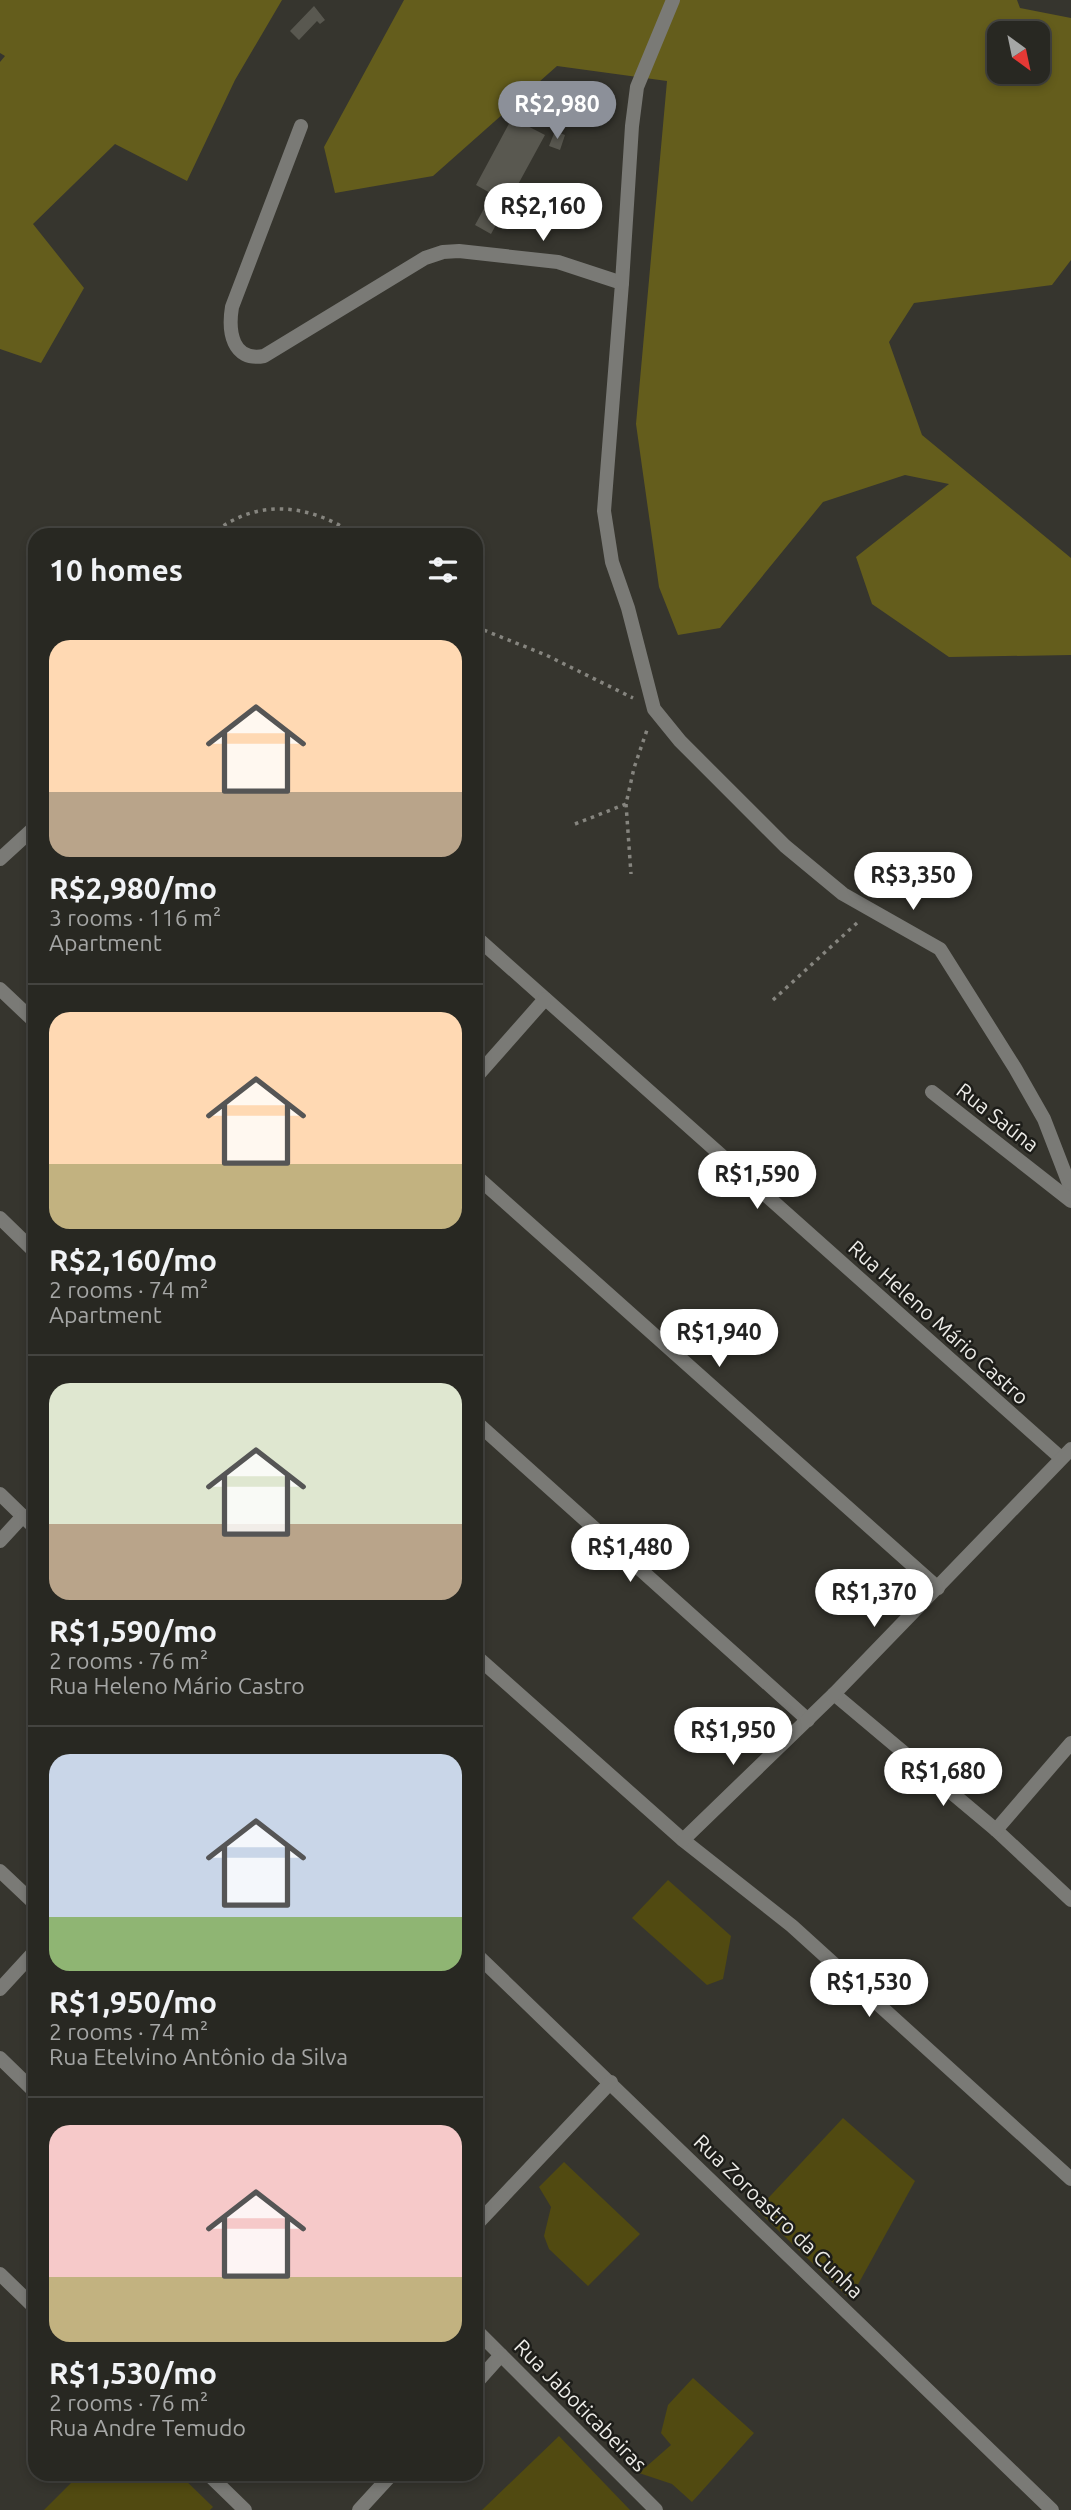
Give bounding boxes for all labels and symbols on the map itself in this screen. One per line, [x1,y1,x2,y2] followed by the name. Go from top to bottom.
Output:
[987,21,1050,84] north arrow
[492,82,622,141] pin: R$2,980
[478,184,608,243] pin: R$2,160
[848,852,978,912] pin: R$3,350
[952,1078,1044,1156] street label: Rua Saúna
[692,1152,822,1211] pin: R$1,590
[844,1235,1034,1409] street label: Rua Heleno Mário Castro
[654,1310,784,1369] pin: R$1,940
[565,1524,695,1584] pin: R$1,480
[809,1570,939,1629] pin: R$1,370
[668,1708,798,1767] pin: R$1,950
[878,1748,1008,1808] pin: R$1,680
[804,1960,934,2019] pin: R$1,530
[690,2129,868,2303] street label: Rua Zoroastro da Cunha
[510,2334,652,2476] street label: Rua Jaboticabeiras

